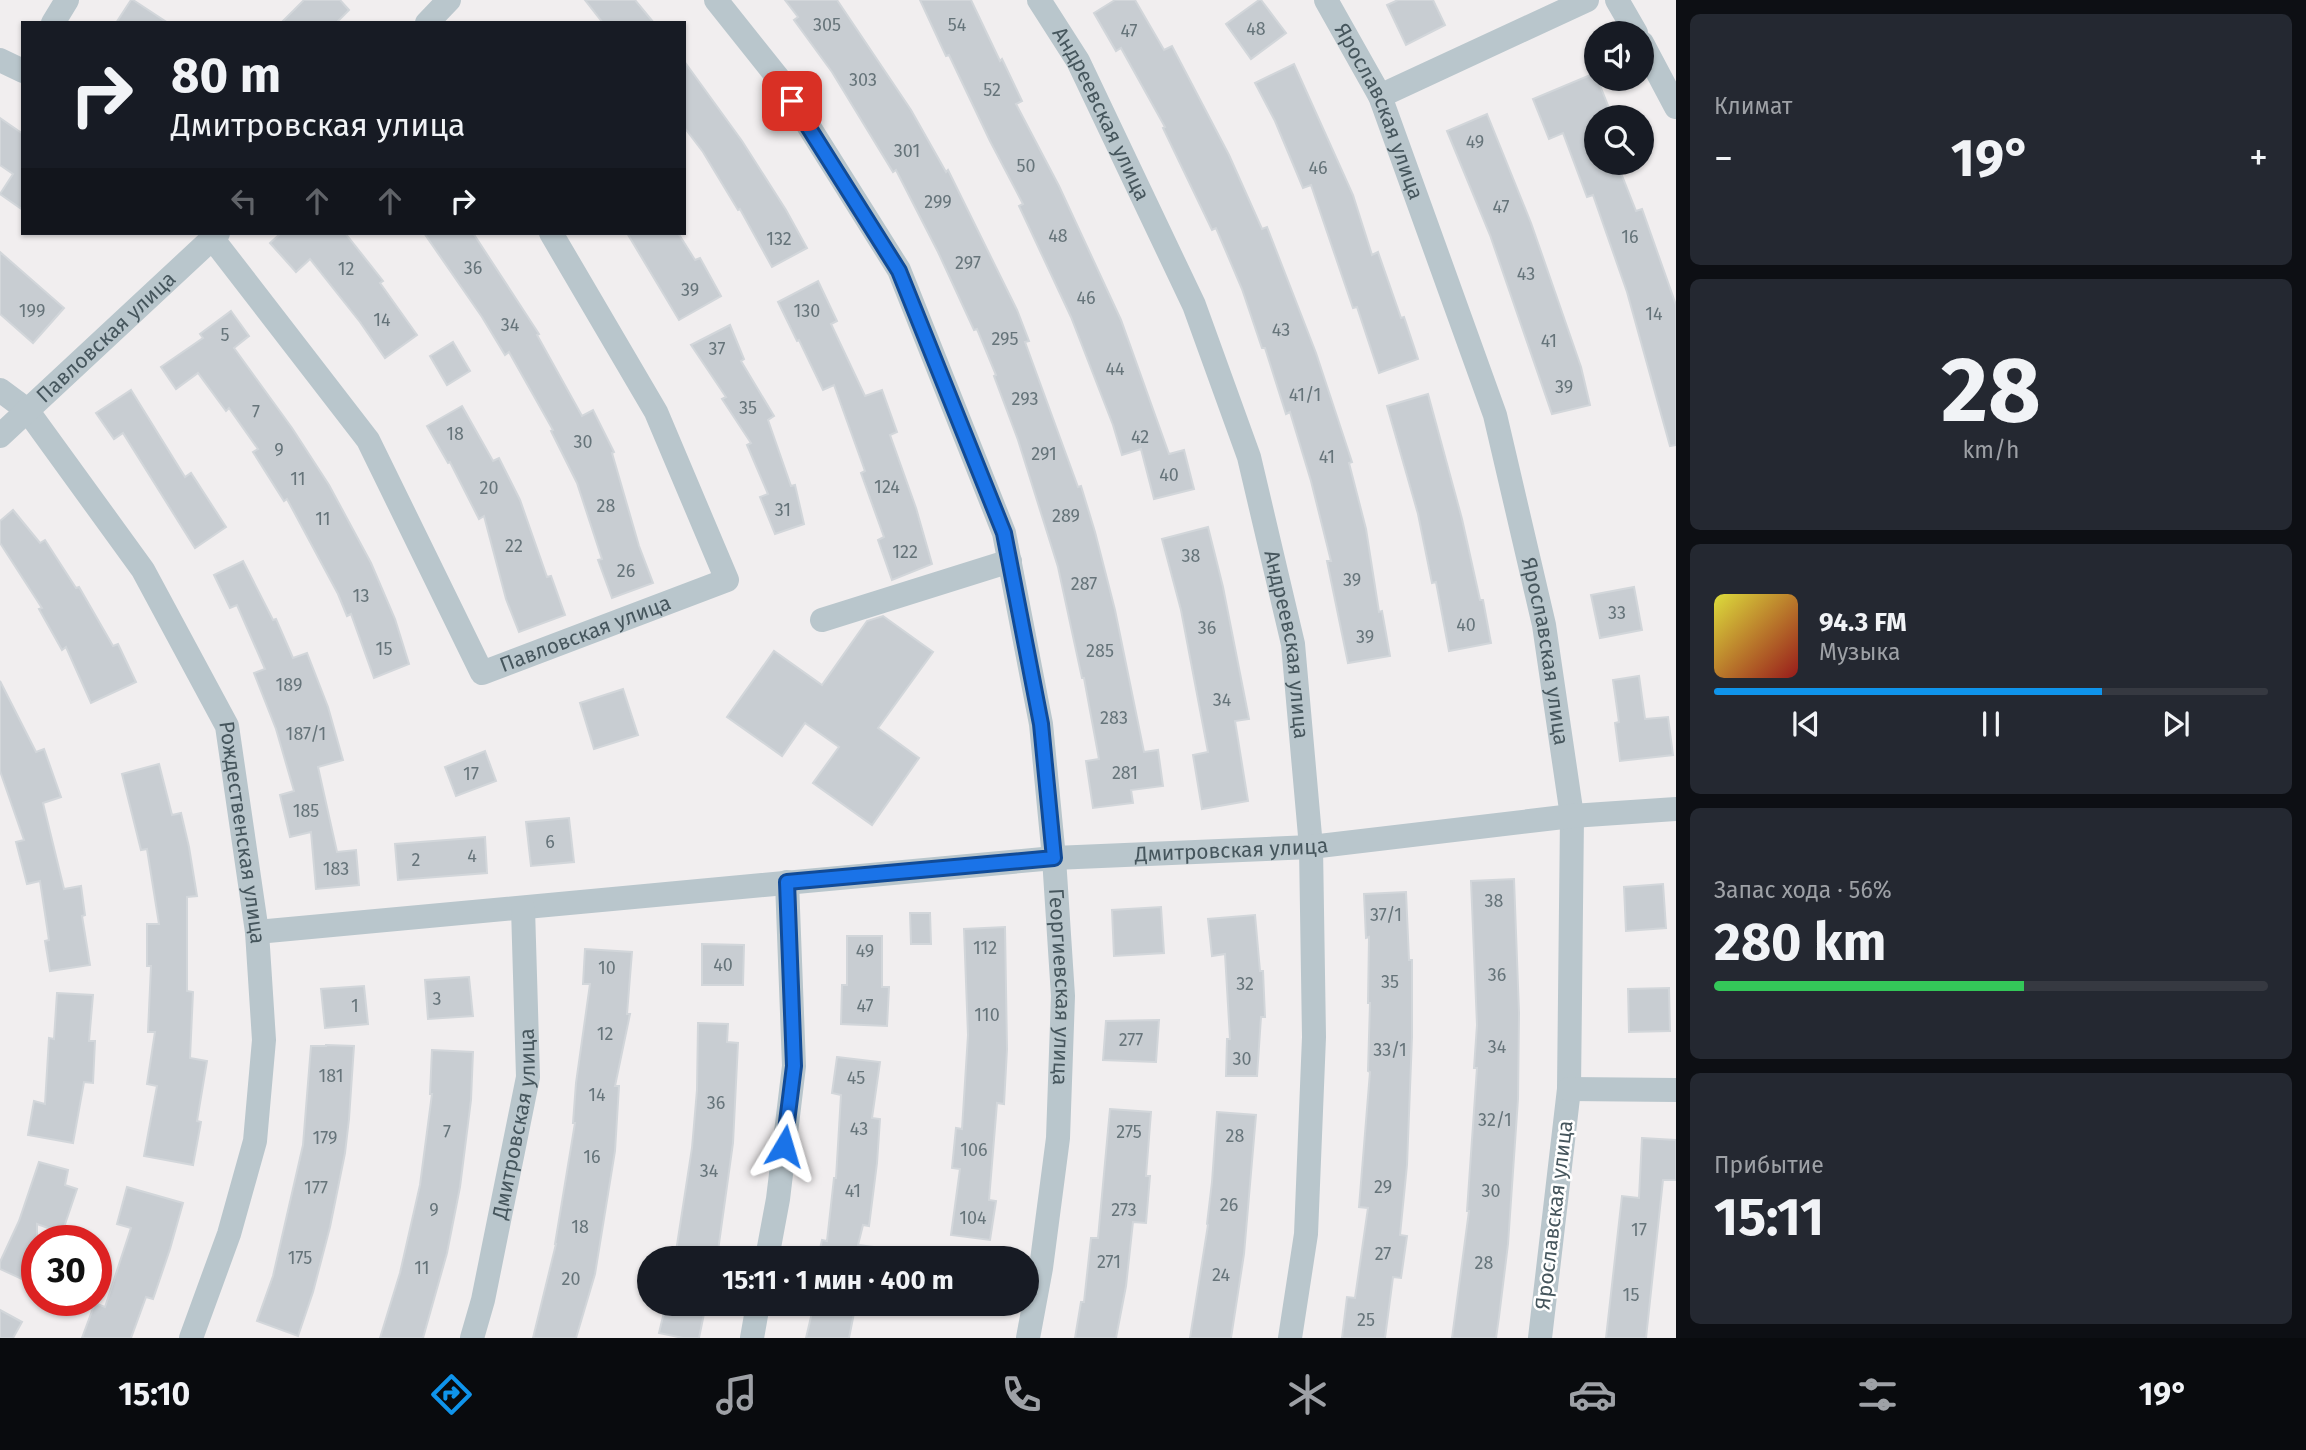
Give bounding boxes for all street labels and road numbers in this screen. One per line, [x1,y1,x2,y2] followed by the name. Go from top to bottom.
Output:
[1329,19,1429,203] street label: Ярославская улица
[1047,22,1156,205] street label: Андреевская улица
[31,266,181,408] street label: Павловская улица
[1258,548,1314,740] street label: Андреевская улица
[1516,555,1574,747] street label: Ярославская улица
[496,590,675,678] street label: Павловская улица
[213,719,271,945] street label: Рождественская улица
[1133,832,1329,868] street label: Дмитровская улица
[1043,887,1076,1086] street label: Георгиевская улица
[486,1028,541,1222] street label: Дмитровская улица
[1529,1119,1579,1311] street label: Ярославская улица

